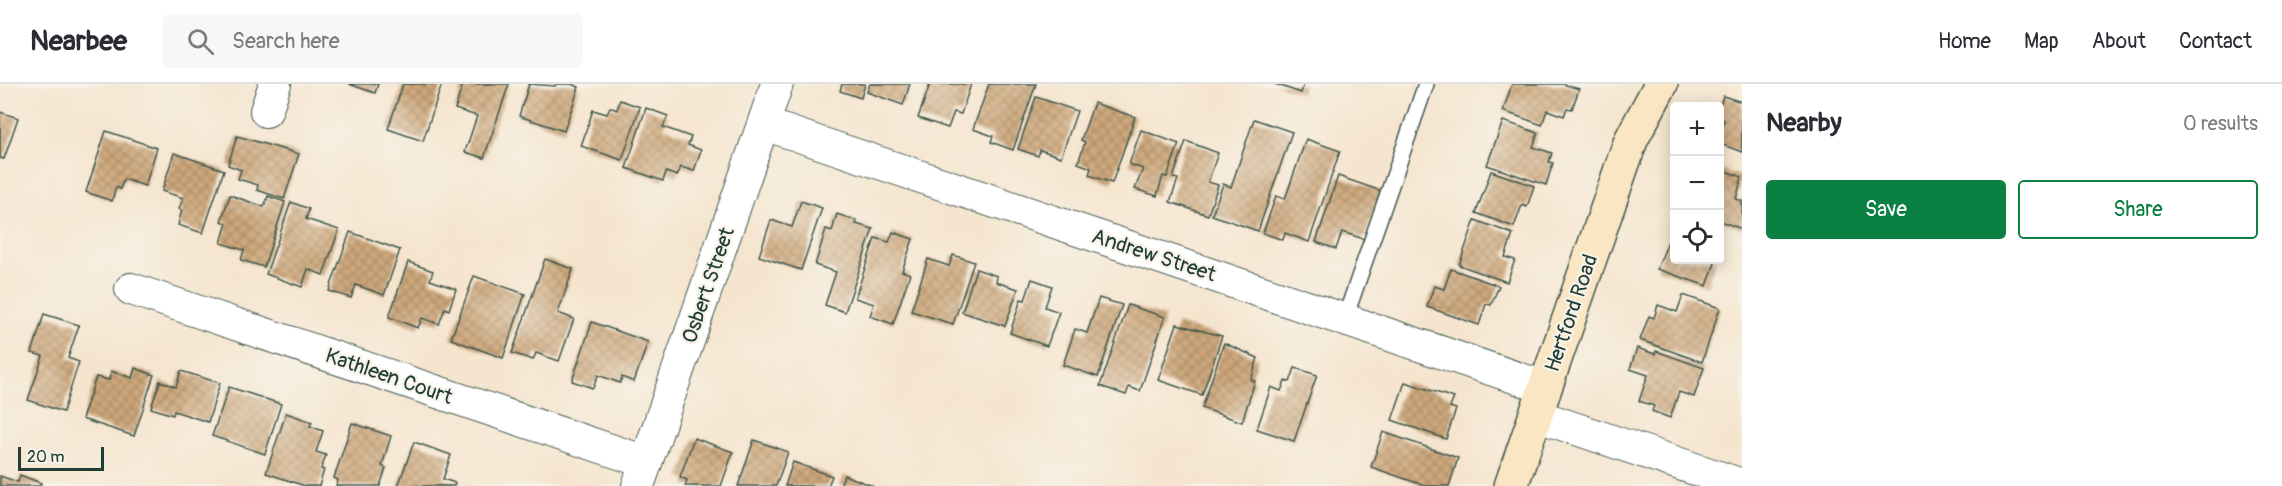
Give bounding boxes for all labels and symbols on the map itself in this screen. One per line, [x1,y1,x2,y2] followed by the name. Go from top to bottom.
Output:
[676,223,741,347] street label: Osbert Street
[1088,223,1220,288] street label: Andrew Street
[1539,251,1604,376] street label: Hertford Road
[322,342,456,411] street label: Kathleen Court
[18,444,104,472] scale bar

